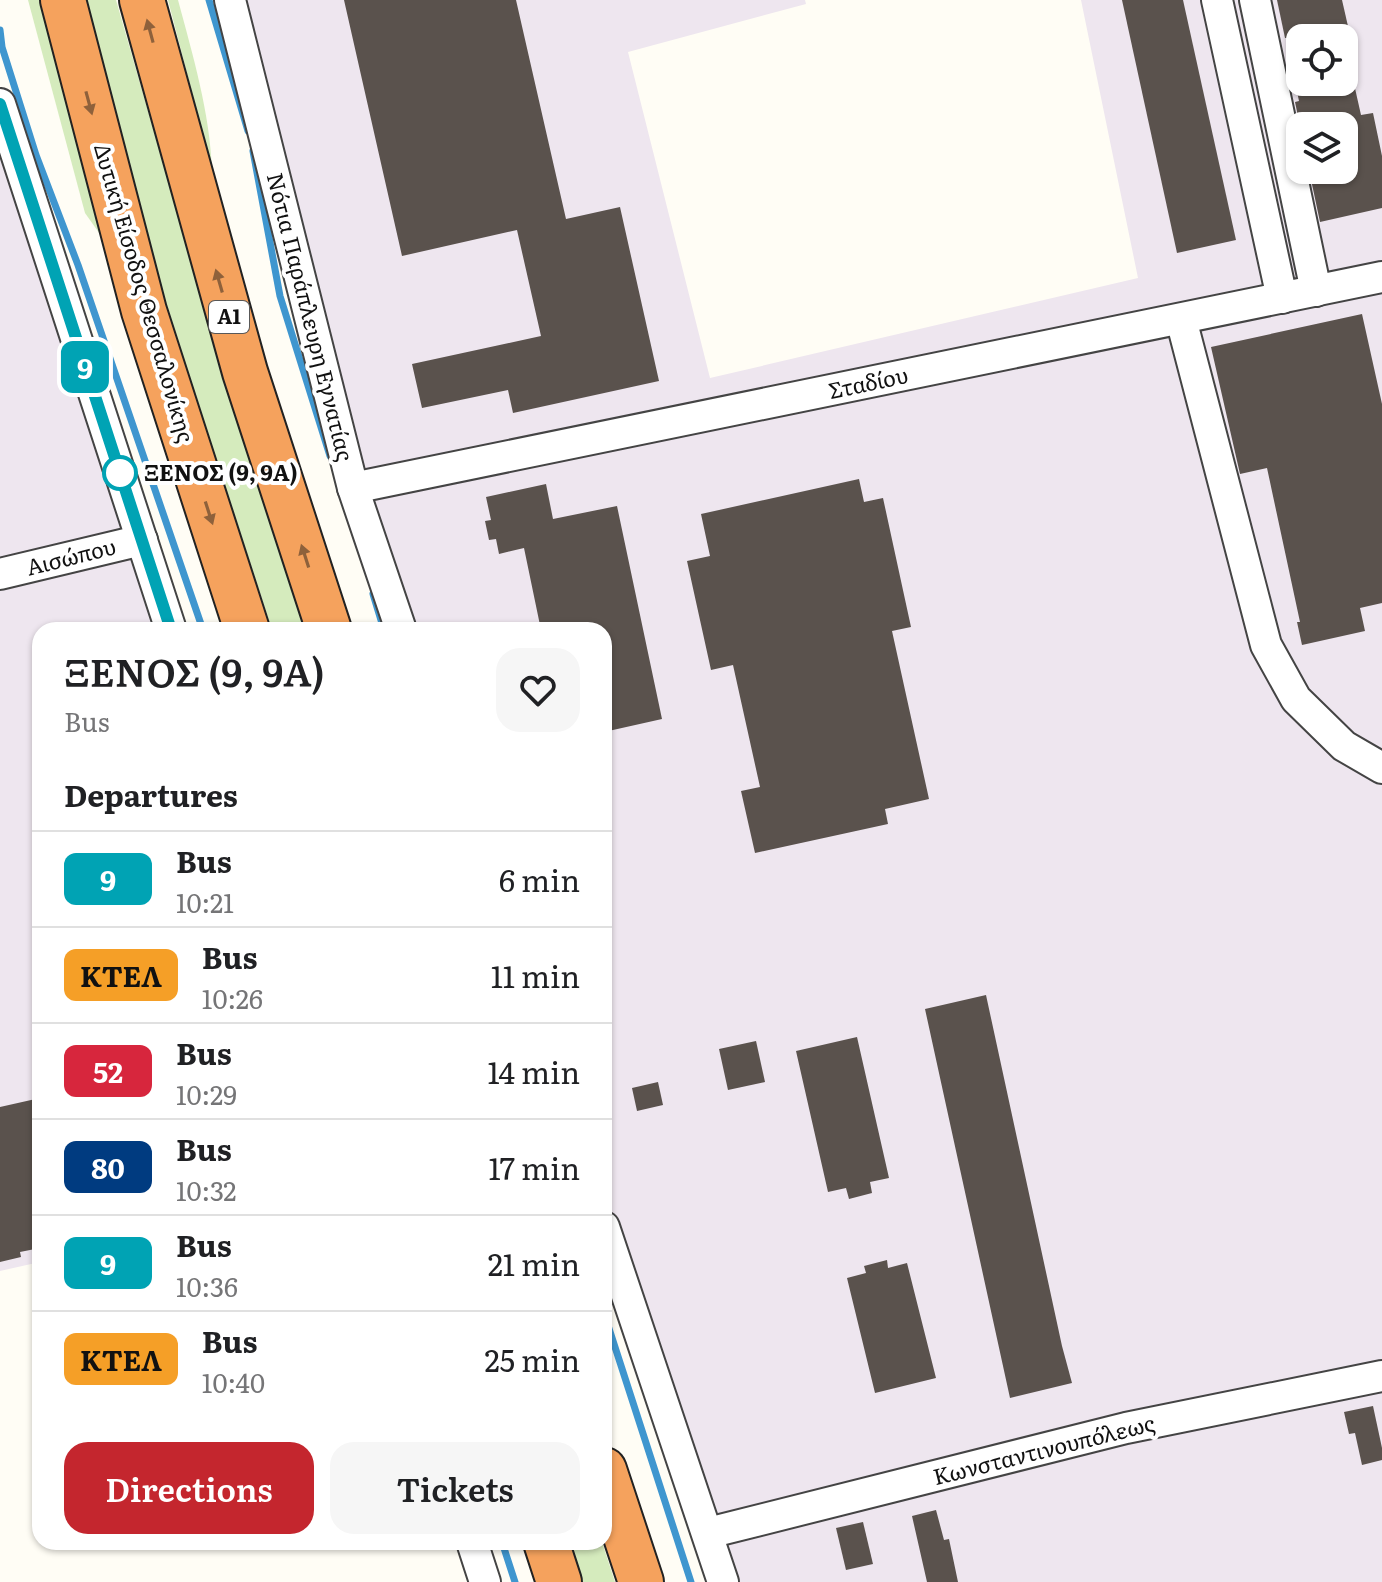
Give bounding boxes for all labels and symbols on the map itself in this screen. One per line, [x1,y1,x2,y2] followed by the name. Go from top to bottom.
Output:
[143,18,155,43] one-way arrow
[84,90,96,115] one-way arrow
[87,139,204,446] street label: Δυτική Είσοδος Θεσσαλονίκης
[260,169,363,464] street label: Νότια Παράπλευρη Εγνατίας
[212,269,225,293] one-way arrow
[209,301,249,333] road number: Α1
[59,341,111,393] line badge: 9
[825,357,911,406] street label: Σταδίου
[144,455,298,488] place label: ΞΕΝΟΣ (9, 9Α)
[103,456,137,490] marker: ΞΕΝΟΣ (9, 9Α)
[204,502,216,526] one-way arrow
[22,529,119,583] street label: Αισώπου
[298,544,311,568] one-way arrow
[929,1405,1158,1492] street label: Κωνσταντινουπόλεως

